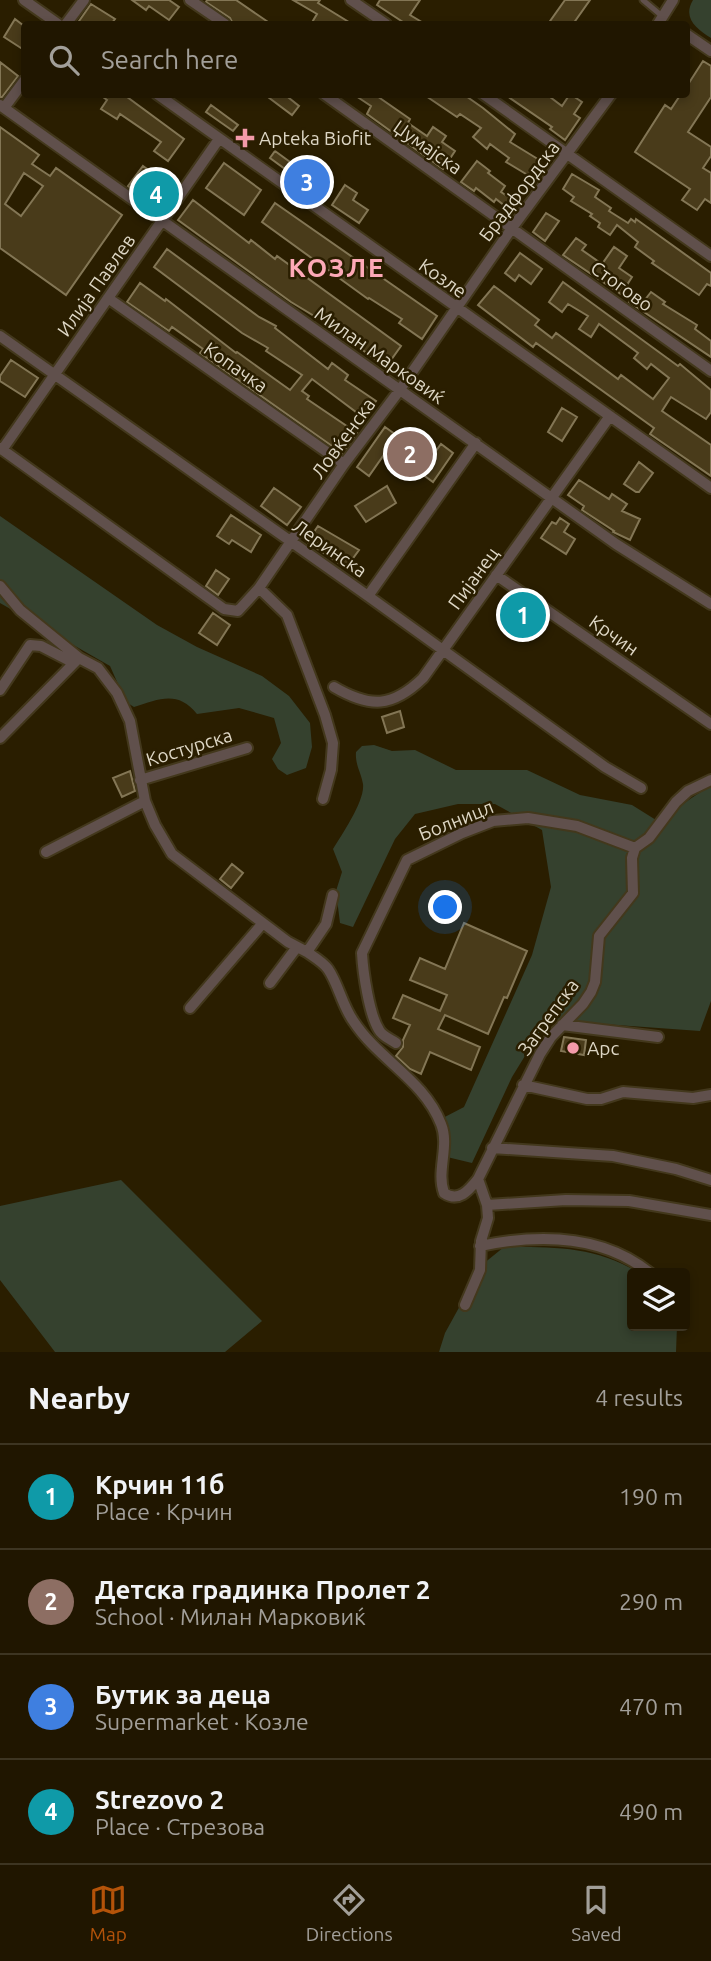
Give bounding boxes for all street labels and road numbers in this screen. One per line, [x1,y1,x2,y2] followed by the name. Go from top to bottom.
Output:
[389,115,467,179] street label: Џумајска
[474,137,564,245] street label: Брадфордска
[53,229,139,341] street label: Илија Павлев
[415,254,471,302] street label: Козле
[587,256,657,316] street label: Стогово
[311,302,449,408] street label: Милан Марковиќ
[200,337,272,397] street label: Копачка
[306,393,380,483] street label: Ловќенска
[289,514,371,582] street label: Леринска
[443,543,503,613] street label: Пијанец
[585,610,643,660] street label: Крчин
[143,723,235,771] street label: Костурска
[415,795,497,845] street label: Болницл
[513,975,583,1059] street label: Загрепска

